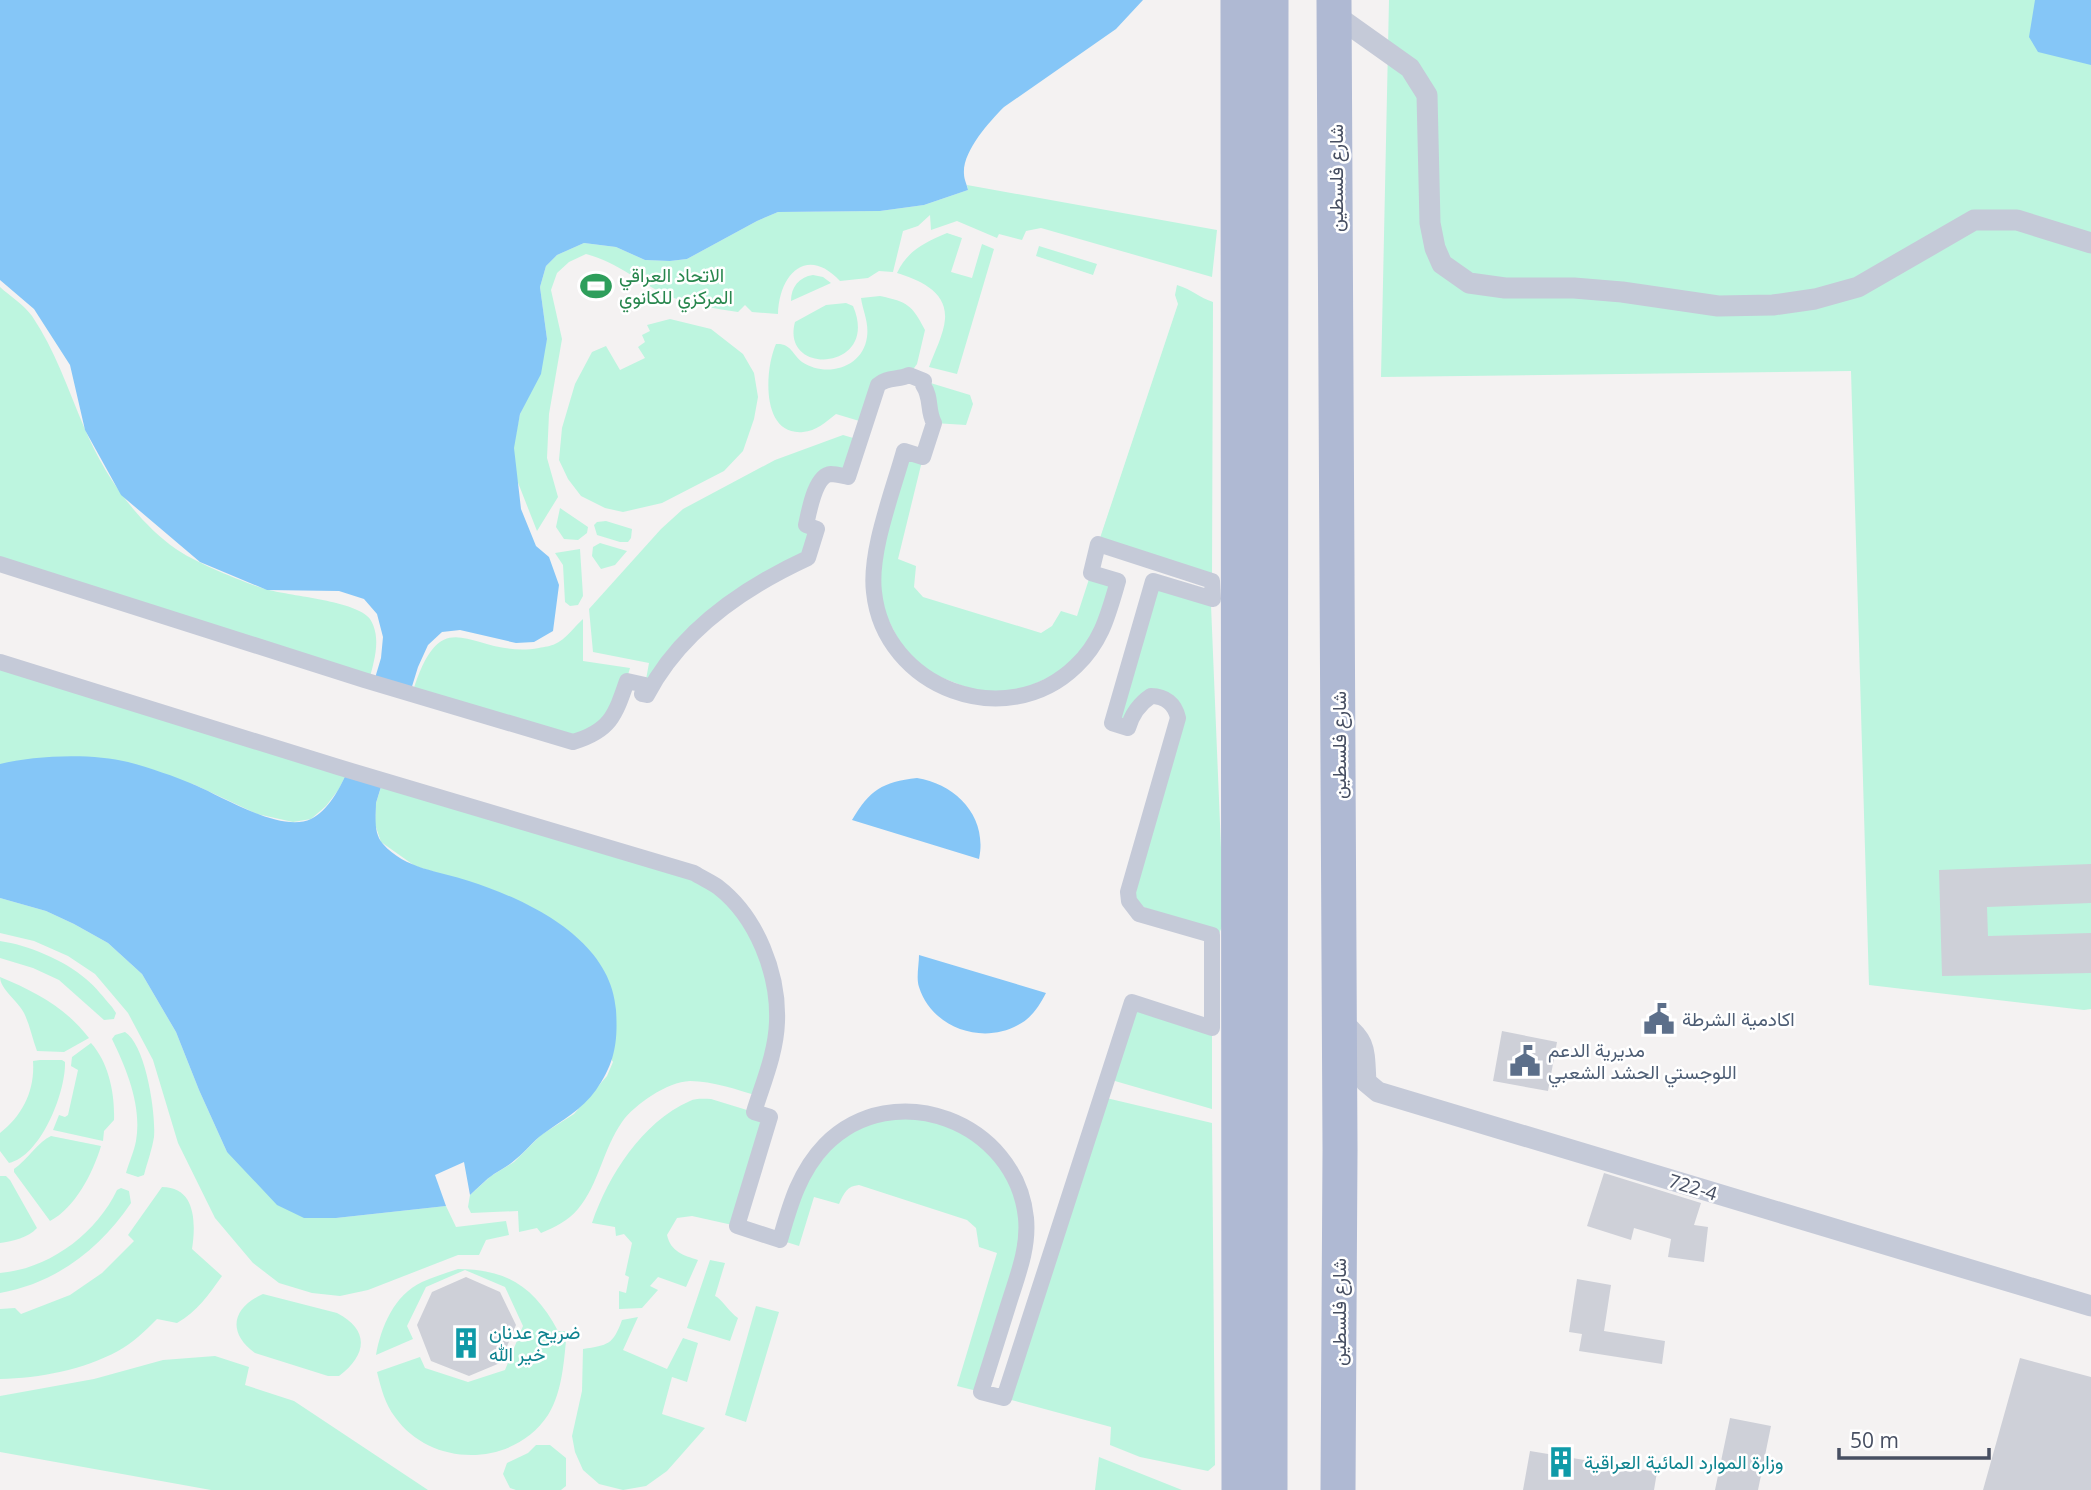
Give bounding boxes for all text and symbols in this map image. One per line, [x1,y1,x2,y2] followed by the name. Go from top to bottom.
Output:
[1323,124,1349,232] street label: شارع فلسطين
[619,262,733,313] place label: الاتحاد العراقي المركزي للكانوي
[579,269,613,303] sports icon: الاتحاد العراقي المركزي للكانوي
[1326,691,1352,799] street label: شارع فلسطين
[1642,1002,1676,1036] public building icon: اكادمية الشرطة
[1682,1006,1795,1032] place label: اكادمية الشرطة
[1548,1037,1737,1088] place label: مديرية الدعم اللوجستي الحشد الشعبي
[1508,1044,1542,1078] public building icon: مديرية الدعم اللوجستي الحشد الشعبي
[1665,1167,1721,1207] street label: 722-4
[1326,1258,1352,1366] street label: شارع فلسطين
[489,1319,580,1367] place label: ضريح عدنان خير الله
[449,1326,483,1360] building icon: ضريح عدنان خير الله
[1839,1416,1990,1460] scale bar
[1850,1426,1899,1454] text: 50 m
[1544,1445,1578,1479] building icon: وزارة الموارد المائية العراقية
[1584,1449,1783,1475] place label: وزارة الموارد المائية العراقية

